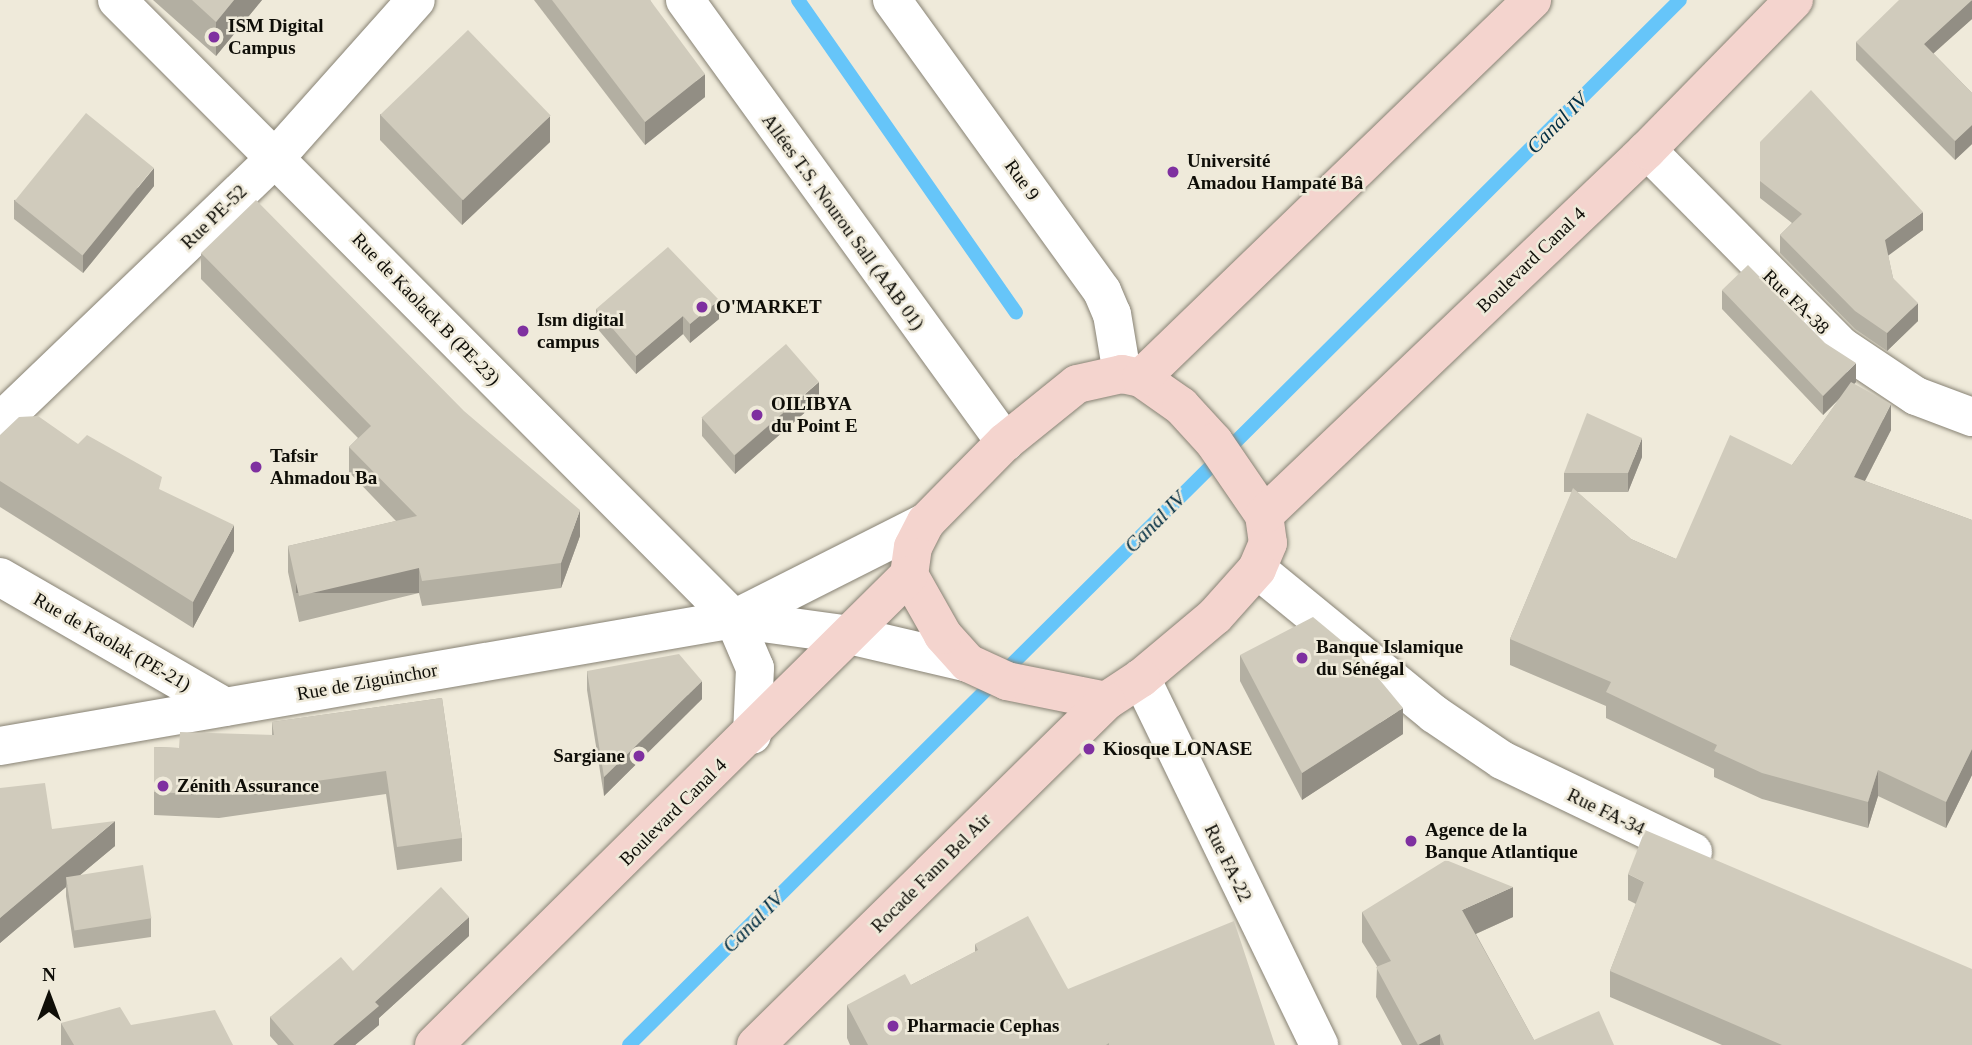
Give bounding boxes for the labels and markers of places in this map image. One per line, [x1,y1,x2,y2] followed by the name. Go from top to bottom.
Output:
[228,15,324,59] place label: ISM Digital Campus
[206,29,222,45] marker: ISM Digital Campus
[1187,150,1363,194] place label: Université Amadou Hampaté Bâ
[1165,164,1181,180] marker: Université Amadou Hampaté Bâ
[716,296,822,318] place label: O'MARKET
[694,299,710,315] marker: O'MARKET
[537,309,624,353] place label: Ism digital campus
[515,323,531,339] marker: Ism digital campus
[771,393,858,437] place label: OILIBYA du Point E
[749,407,765,423] marker: OILIBYA du Point E
[270,445,377,489] place label: Tafsir Ahmadou Ba
[248,459,264,475] marker: Tafsir Ahmadou Ba
[1316,636,1463,680] place label: Banque Islamique du Sénégal
[1294,650,1310,666] marker: Banque Islamique du Sénégal
[1103,738,1252,760] place label: Kiosque LONASE
[1081,741,1097,757] marker: Kiosque LONASE
[553,745,625,767] place label: Sargiane
[631,748,647,764] marker: Sargiane
[177,775,320,797] place label: Zénith Assurance
[155,778,171,794] marker: Zénith Assurance
[1425,819,1579,863] place label: Agence de la Banque Atlantique
[1403,833,1419,849] marker: Agence de la Banque Atlantique
[907,1015,1060,1037] place label: Pharmacie Cephas
[885,1018,901,1034] marker: Pharmacie Cephas

